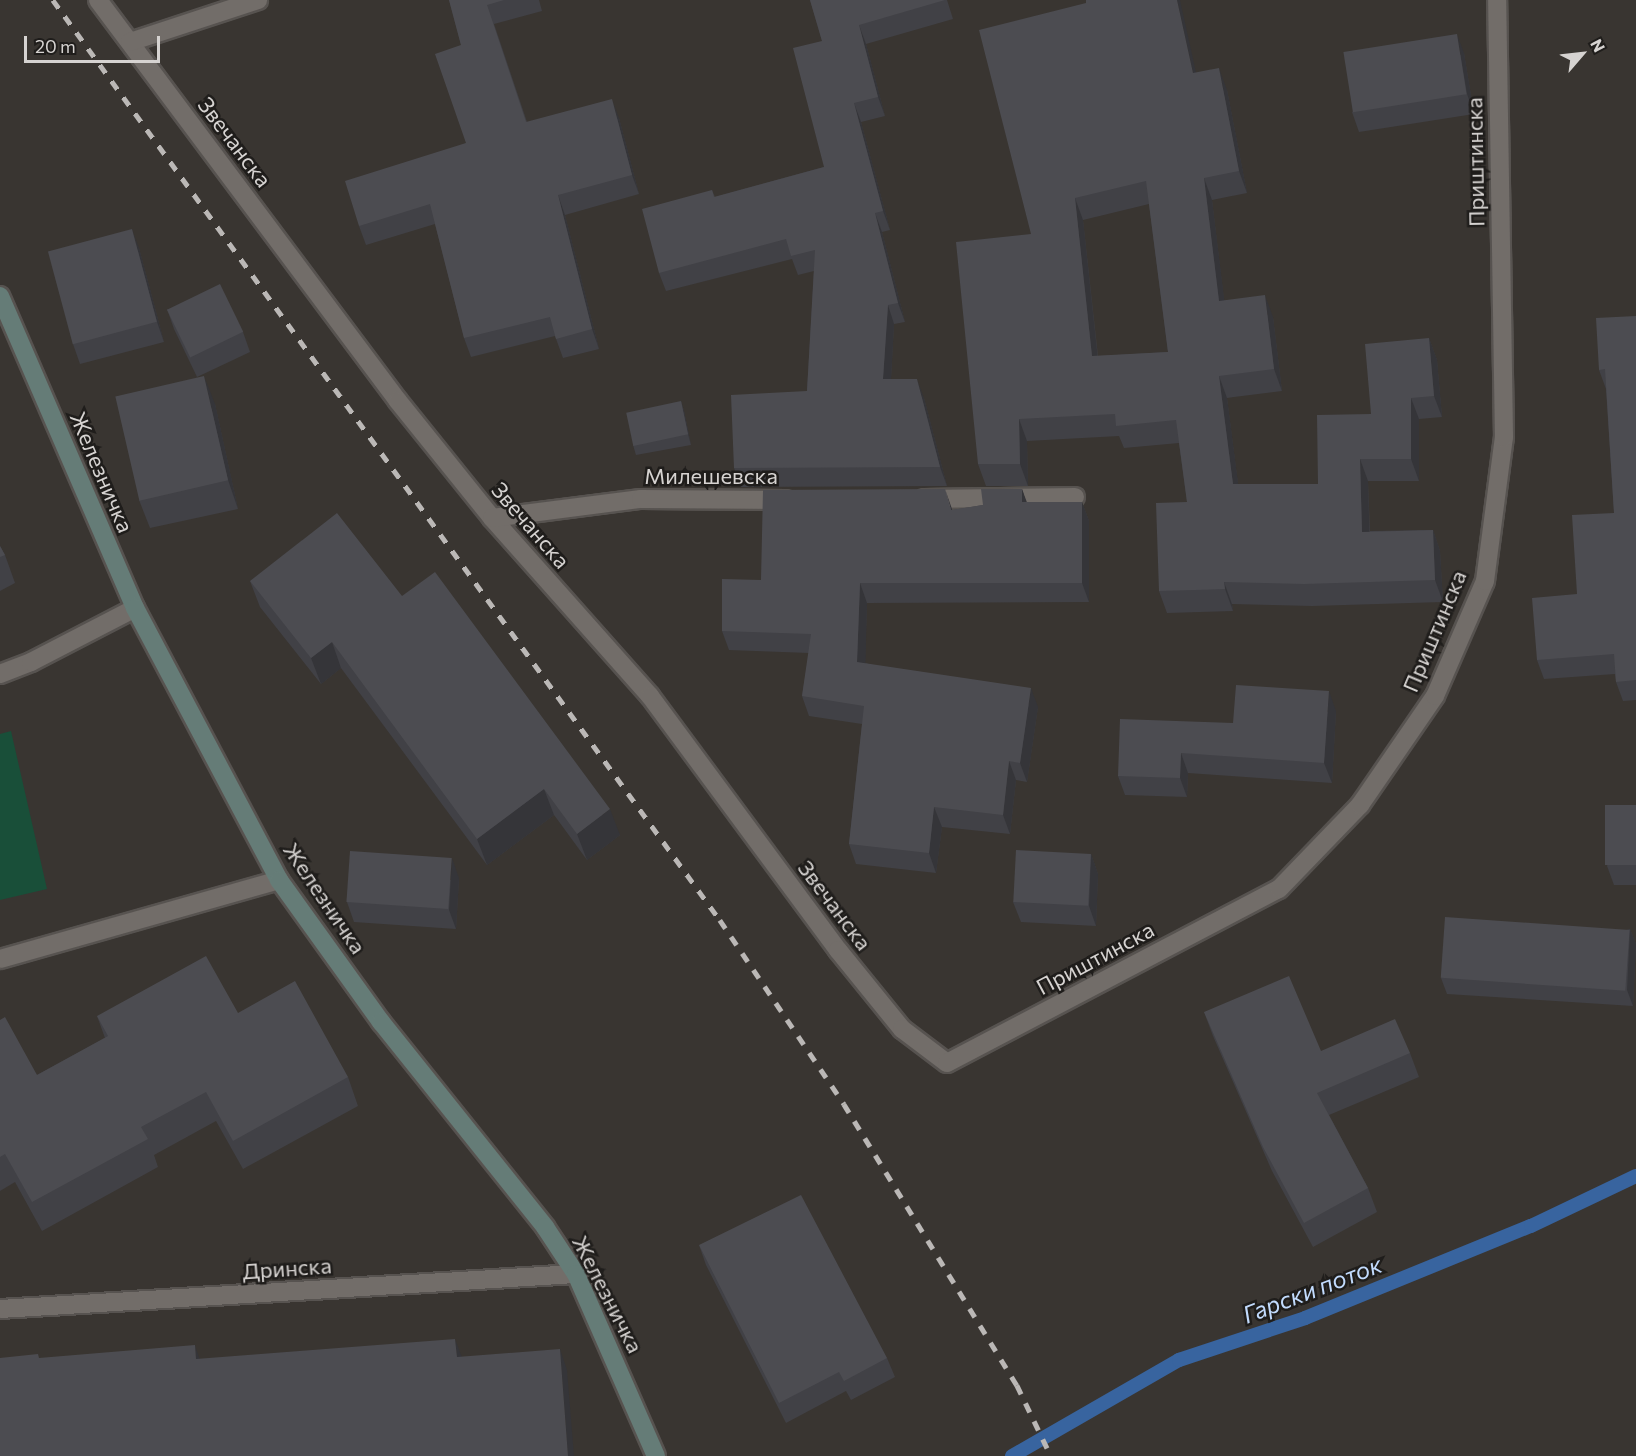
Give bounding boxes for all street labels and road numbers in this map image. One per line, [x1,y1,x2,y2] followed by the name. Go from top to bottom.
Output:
[193,92,277,192] street label: Звечанска
[1461,97,1489,227] street label: Приштинска
[65,408,139,536] street label: Железничка
[644,463,778,489] street label: Милешевска
[486,477,576,573] street label: Звечанска
[1397,566,1471,696] street label: Приштинска
[278,837,372,959] street label: Железничка
[793,855,877,955] street label: Звечанска
[1032,916,1158,1000] street label: Приштинска
[567,1231,649,1357] street label: Железничка
[242,1252,332,1284] street label: Дринска

